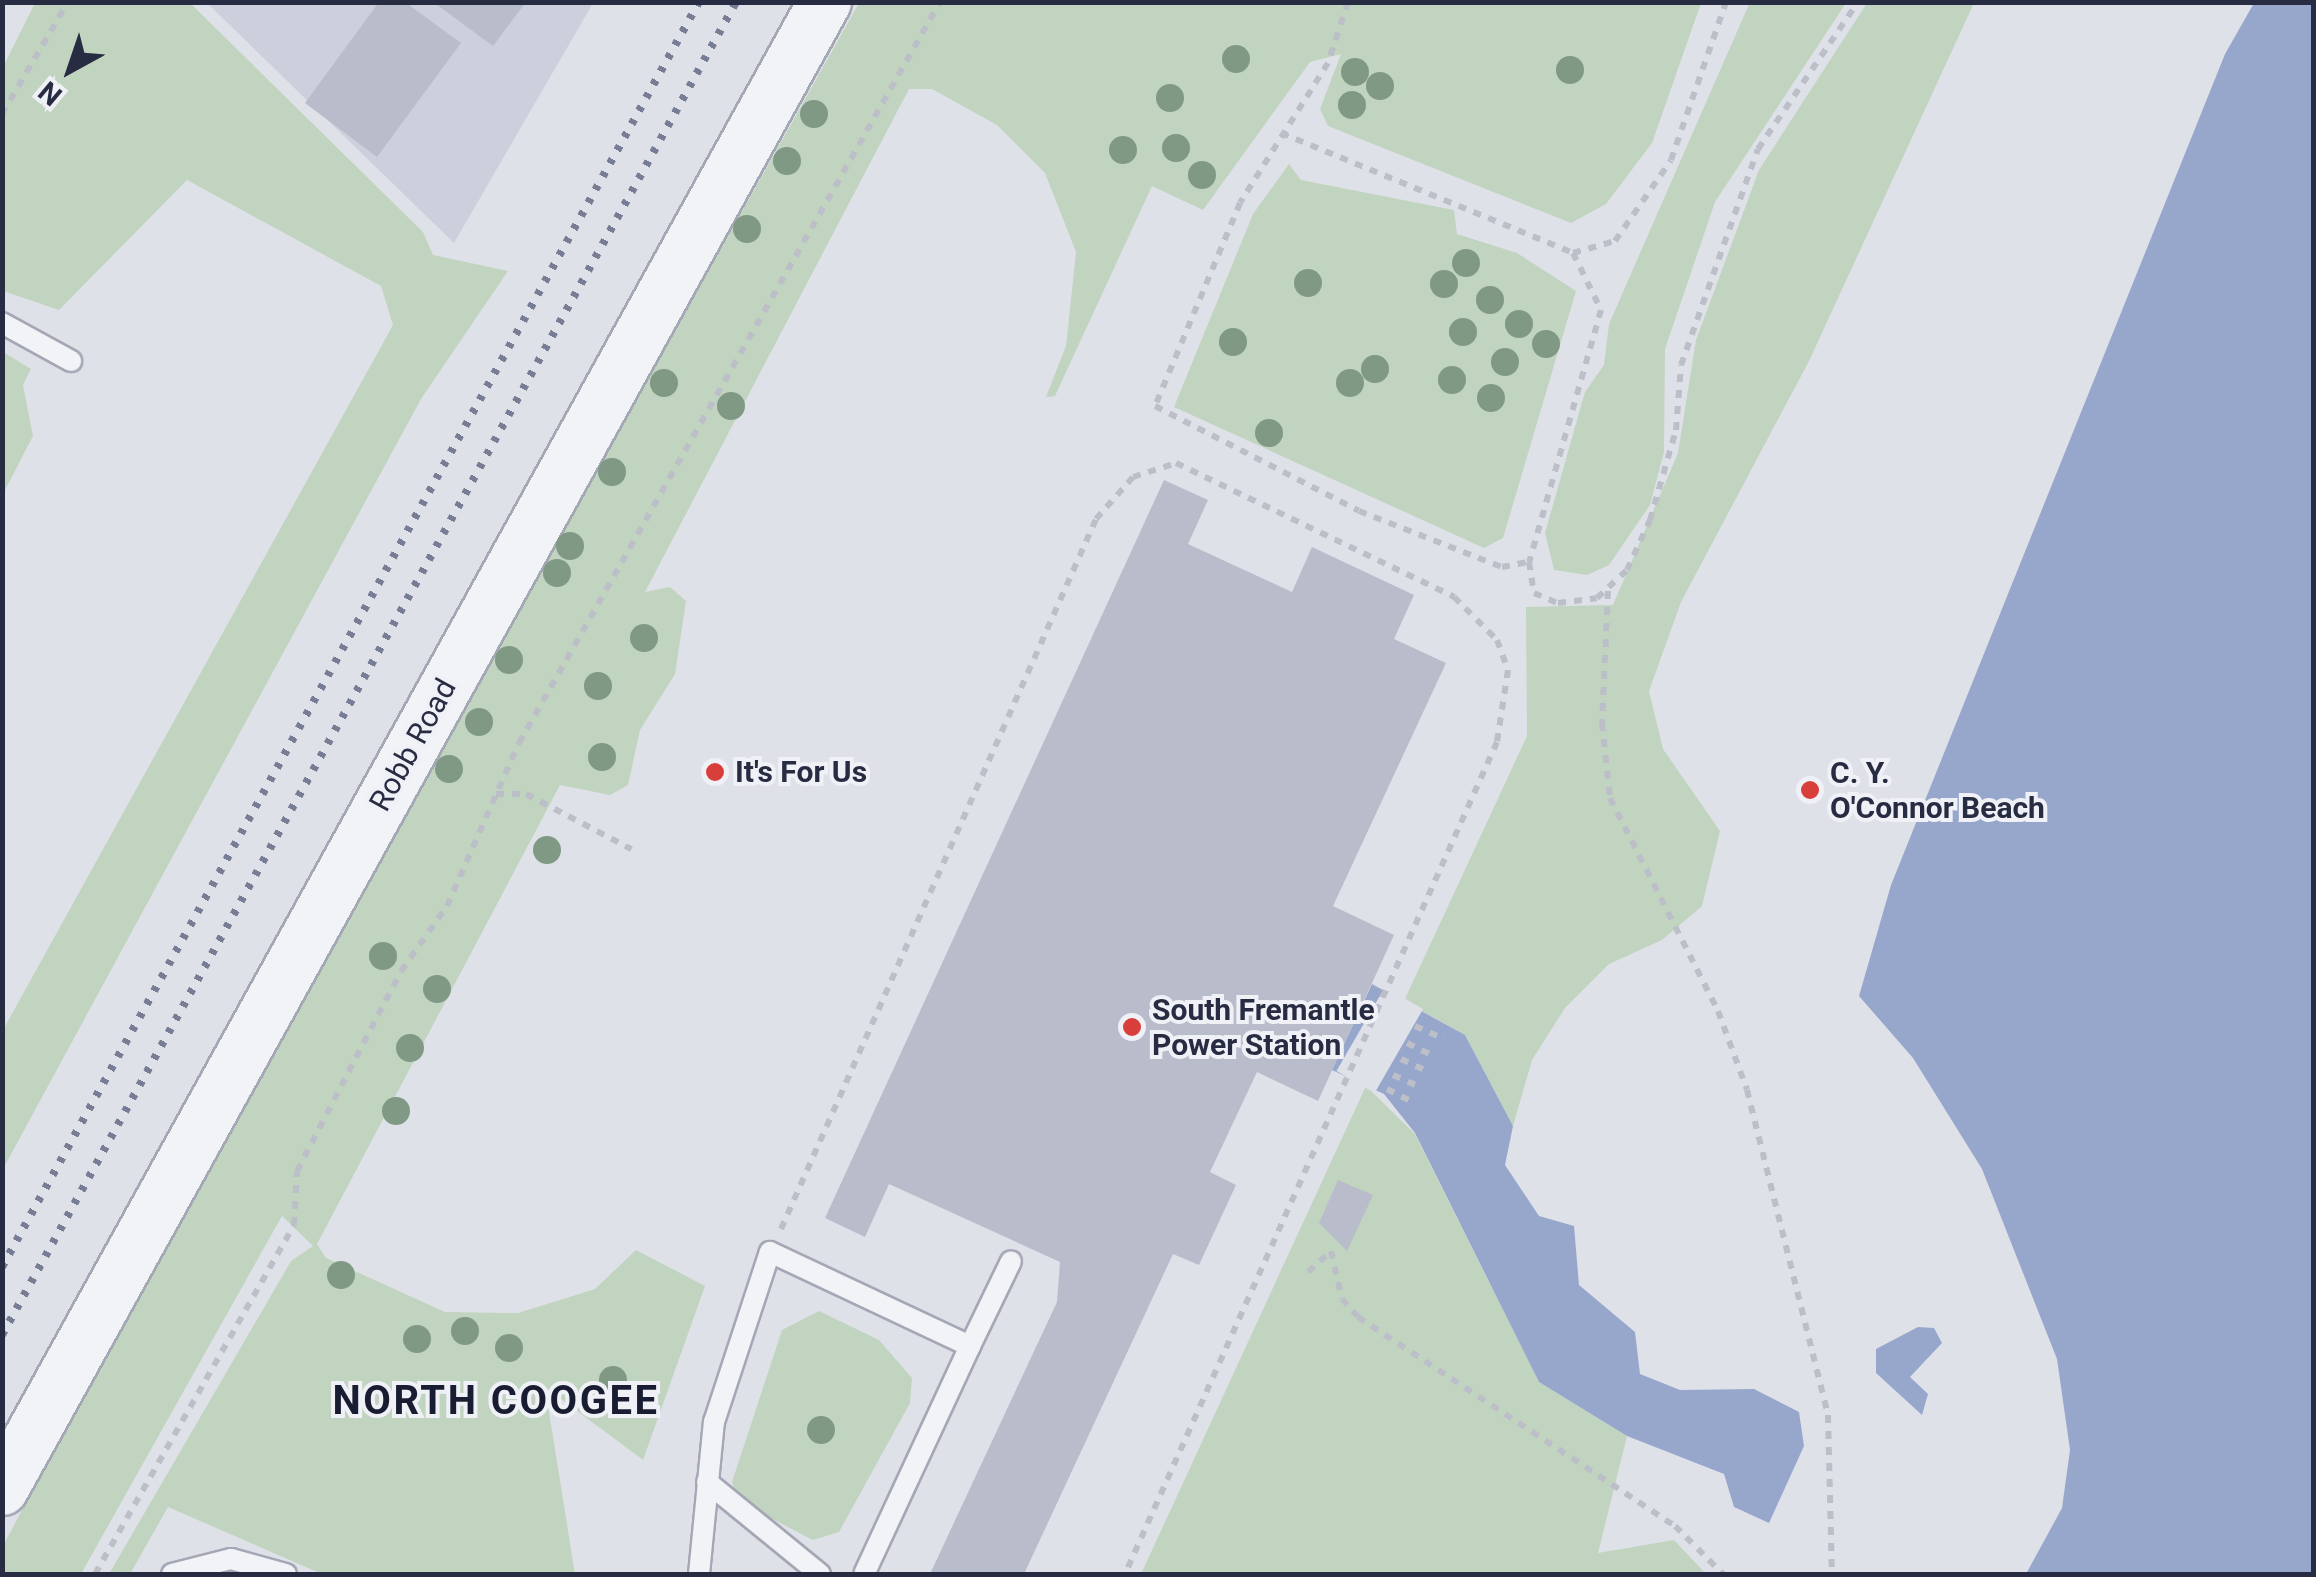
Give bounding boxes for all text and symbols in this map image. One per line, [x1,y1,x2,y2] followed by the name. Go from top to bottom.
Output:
[20,20,120,120] north arrow
[32,74,69,112] text: N
[362,673,464,817] street label: Robb Road
[735,754,867,790] place label: It's For Us
[1830,755,2045,826] place label: C. Y. O'Connor Beach
[704,761,726,783] marker: It's For Us
[1799,779,1821,801] marker: C. Y. O'Connor Beach
[1152,992,1375,1062] place label: South Fremantle Power Station
[1121,1016,1143,1038] marker: South Fremantle Power Station
[333,1377,659,1425] district label: NORTH COOGEE

